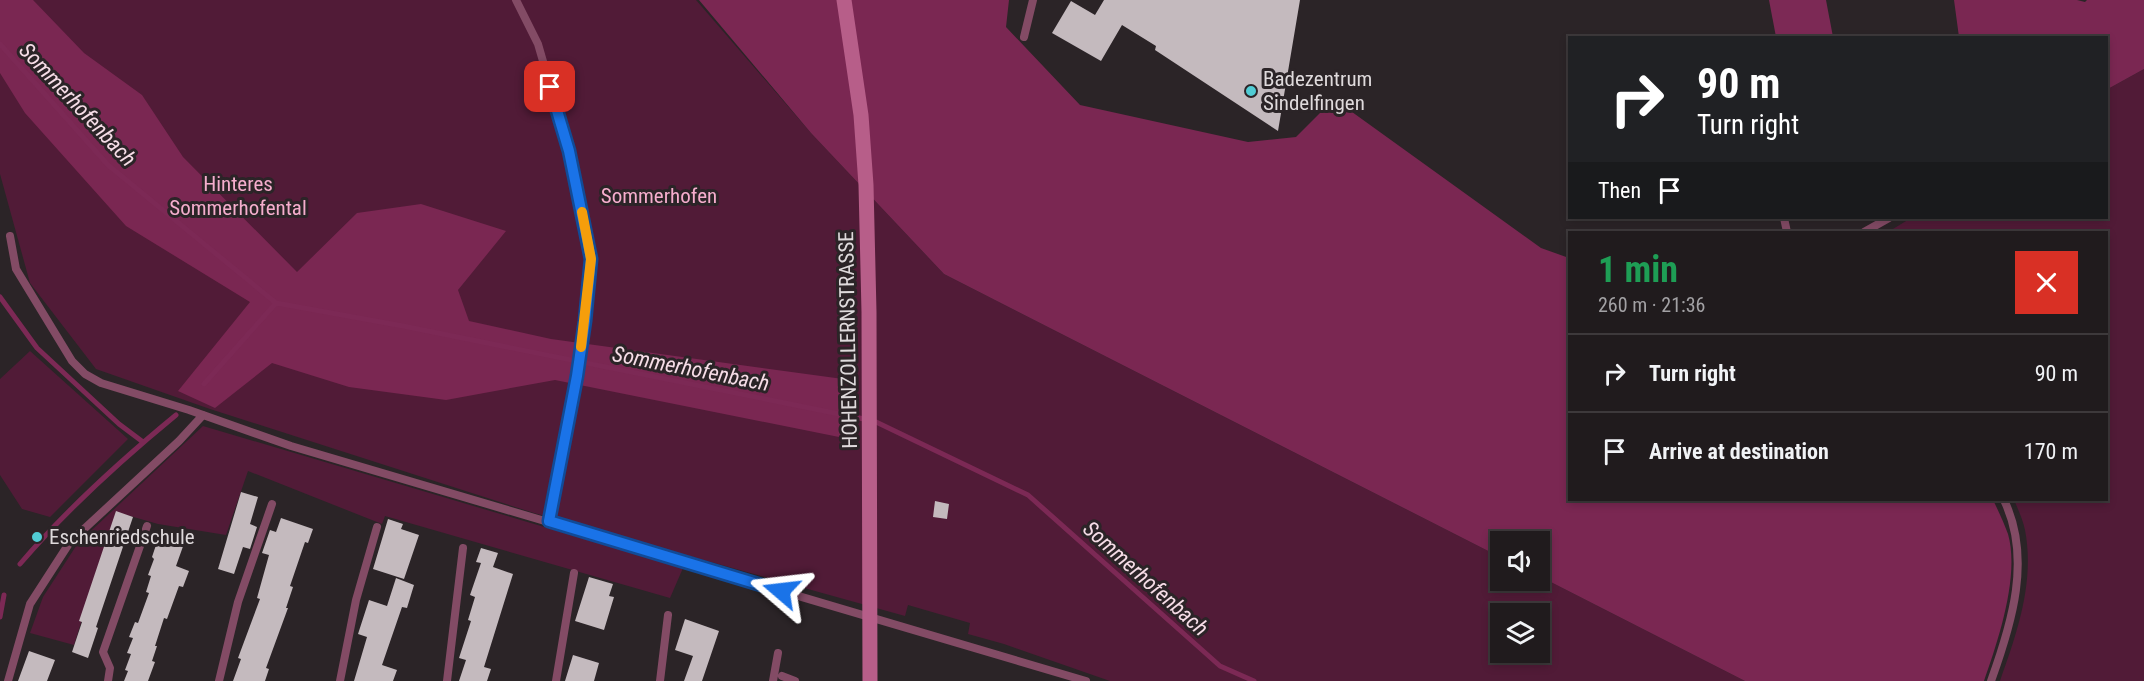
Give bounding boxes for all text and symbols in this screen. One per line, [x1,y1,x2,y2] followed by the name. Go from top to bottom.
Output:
[14,38,141,171] water label: Sommerhofenbach
[1697,59,1780,108] text: 90 m
[1598,60,1676,138] icon: right
[524,61,575,112] pin
[1263,67,1372,115] place label: Badezentrum Sindelfingen
[533,70,566,103] icon: arrive
[1244,84,1258,98] marker: Badezentrum Sindelfingen
[1697,109,1799,141] text: Turn right
[169,172,307,220] park label: Hinteres Sommerhofental
[1653,174,1686,207] icon: arrive
[1598,178,1641,203] text: Then
[601,184,717,208] park label: Sommerhofen
[834,231,862,449] street label: HOHENZOLLERNSTRASSE
[1598,249,1678,291] text: 1 min
[2015,251,2078,314] button: close
[1598,293,1705,317] text: 260 m · 21:36
[610,341,771,396] water label: Sommerhofenbach
[1598,357,1631,390] icon: right
[1649,361,1736,386] text: Turn right
[2035,361,2078,386] text: 90 m
[1598,435,1631,468] icon: arrive
[1649,439,1829,464] text: Arrive at destination
[2024,439,2078,464] text: 170 m
[1078,516,1213,641] water label: Sommerhofenbach
[49,525,195,549] place label: Eschenriedschule
[30,530,44,544] marker: Eschenriedschule
[1490,531,1550,663] map controls
[1490,531,1550,591] button: sound
[749,559,813,623] position arrow
[1490,603,1550,663] button: layers

